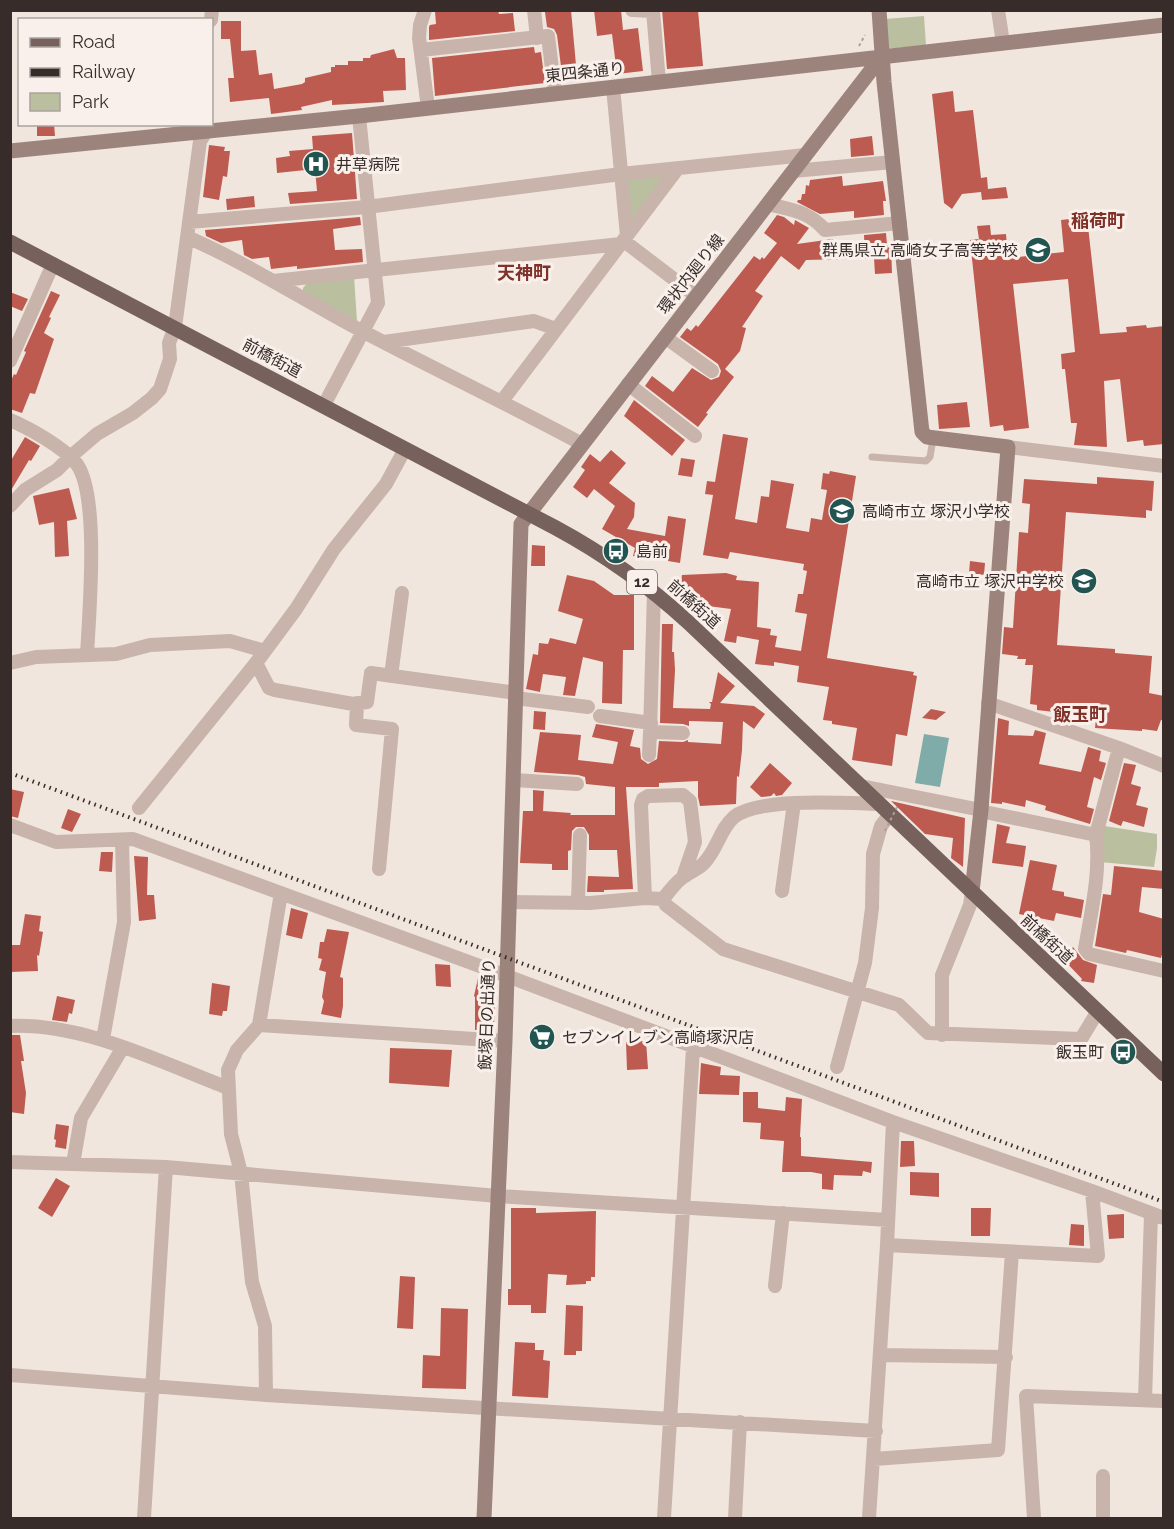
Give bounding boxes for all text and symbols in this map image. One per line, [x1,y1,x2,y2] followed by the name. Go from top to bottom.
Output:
[18,18,213,126] legend
[72,31,115,52] text: Road
[544,58,626,86] street label: 東四条通り
[72,61,136,82] text: Railway
[72,91,109,112] text: Park
[301,149,331,179] hospital icon: 井草病院
[336,155,400,174] place label: 井草病院
[1071,210,1125,231] district label: 稲荷町
[654,230,728,318] street label: 環状内廻り線
[1023,235,1053,265] school or university icon: 群馬県立 高崎女子高等学校
[822,241,1018,260] place label: 群馬県立 高崎女子高等学校
[497,262,551,283] district label: 天神町
[239,335,305,381] street label: 前橋街道
[827,496,857,526] school or university icon: 高崎市立 塚沢小学校
[862,502,1010,521] place label: 高崎市立 塚沢小学校
[601,536,631,566] bus stop icon: 島前
[636,542,668,561] place label: 島前
[1069,566,1099,596] school or university icon: 高崎市立 塚沢中学校
[627,570,657,594] road number: 12
[916,572,1064,591] place label: 高崎市立 塚沢中学校
[664,576,724,632] street label: 前橋街道
[1053,704,1107,725] district label: 飯玉町
[1017,910,1077,968] street label: 前橋街道
[476,958,498,1070] street label: 飯塚日の出通り
[527,1022,557,1052] supermarket icon: セブンイレブン高崎塚沢店
[562,1028,754,1047] place label: セブンイレブン高崎塚沢店
[1108,1037,1138,1067] bus stop icon: 飯玉町
[1056,1043,1104,1062] place label: 飯玉町

